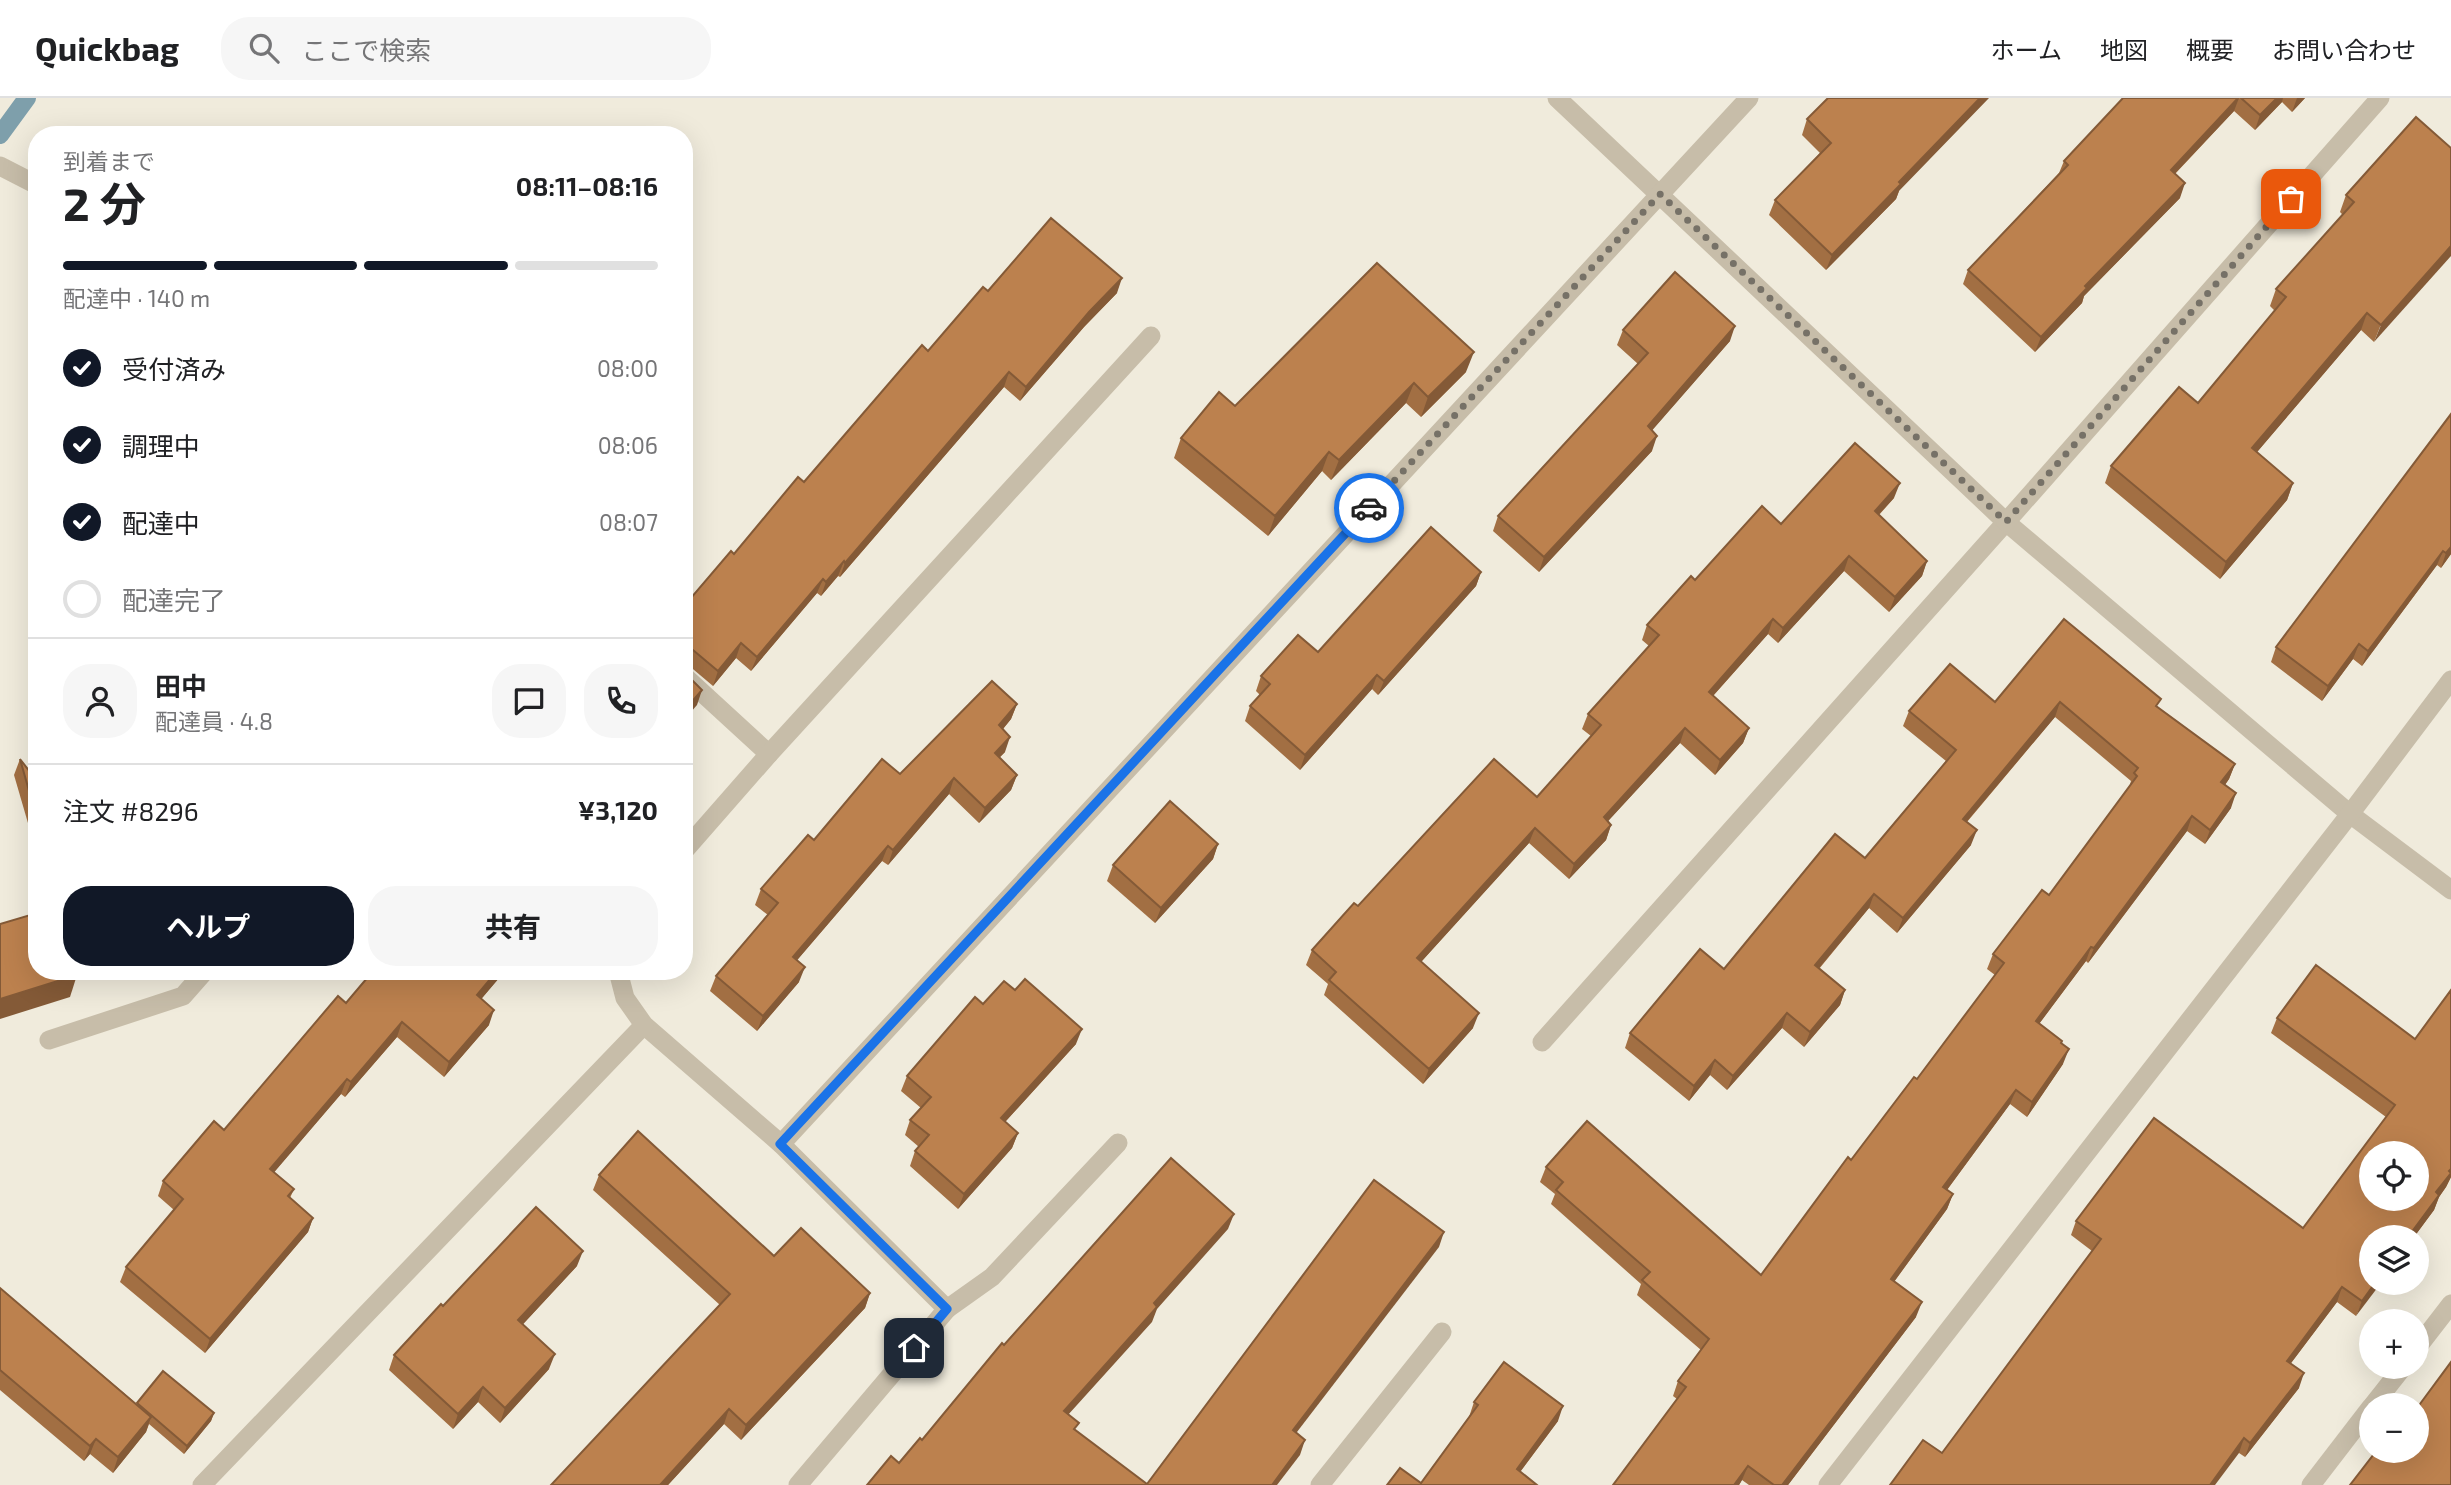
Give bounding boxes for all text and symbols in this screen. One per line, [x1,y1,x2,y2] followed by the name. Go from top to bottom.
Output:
[221,17,711,80] search box
[35,28,179,68] text: Quickbag
[245,29,283,67] icon: search
[301,34,431,65] text: ここで検索
[1991,35,2062,64] text: ホーム
[2100,35,2148,64] text: 地図
[2186,35,2234,64] text: 概要
[2272,35,2416,64] text: お問い合わせ
[63,147,155,175] text: 到着まで
[2261,169,2321,229] pin
[516,170,658,201] text: 08:11–08:16
[63,175,146,230] text: 2 分
[2272,180,2310,218] icon: bag
[63,284,210,312] text: 配達中 · 140 m
[63,349,101,387] icon: check
[122,353,226,384] text: 受付済み
[597,354,658,382] text: 08:00
[63,426,101,464] icon: check
[122,430,200,461] text: 調理中
[598,431,658,459] text: 08:06
[1334,473,1404,543] courier
[1350,489,1388,527] icon: car
[63,503,101,541] icon: check
[122,507,200,538] text: 配達中
[599,508,658,536] text: 08:07
[122,584,226,615] text: 配達完了
[63,664,137,738] button: person
[492,664,566,738] button: chat
[584,664,658,738] button: phone
[155,670,207,701] text: 田中
[155,707,273,735] text: 配達員 · 4.8
[578,794,658,825] text: ¥3,120
[63,795,199,826] text: 注文 #8296
[63,886,354,966] button: ヘルプ
[368,886,658,966] button: 共有
[2359,1141,2429,1463] map controls
[2359,1141,2429,1211] button: locate
[2359,1225,2429,1295] button: layers
[2359,1309,2429,1379] button: +
[884,1318,944,1378] pin
[895,1329,933,1367] icon: home
[2359,1393,2429,1463] button: −

